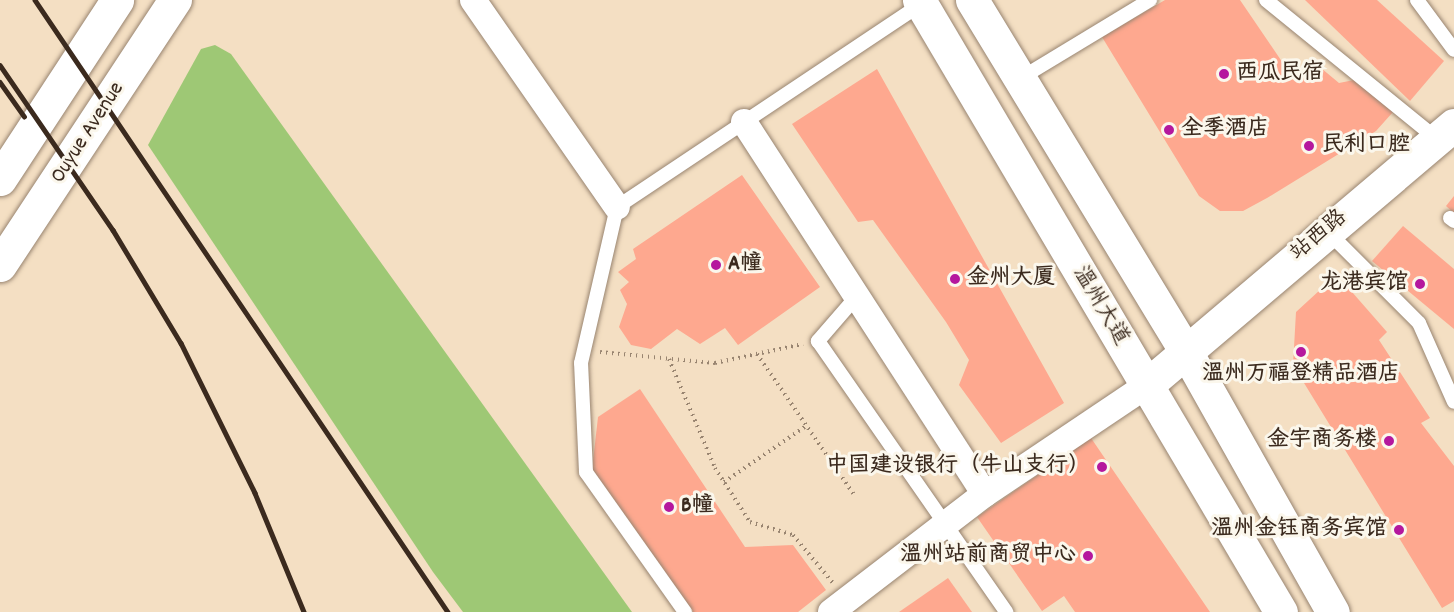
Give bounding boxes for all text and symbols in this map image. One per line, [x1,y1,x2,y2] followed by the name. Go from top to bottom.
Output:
[1236,61,1324,87] place label: 西瓜民宿
[1217,67,1231,81] marker: 西瓜民宿
[46,77,130,189] street label: Ouyue Avenue
[1181,117,1269,143] place label: 全季酒店
[1162,123,1176,137] marker: 全季酒店
[1322,133,1410,159] place label: 民利口腔
[1300,137,1318,155] marker: 民利口腔
[1285,205,1353,267] street label: 站西路
[728,252,762,278] place label: A幢
[709,258,723,272] marker: A幢
[1066,261,1134,351] street label: 温州大道
[967,266,1055,292] place label: 金州大厦
[1320,271,1408,297] place label: 龙港宾馆
[948,272,962,286] marker: 金州大厦
[1413,277,1427,291] marker: 龙港宾馆
[1294,345,1308,359] marker: 温州万福登精品酒店
[1202,362,1400,388] place label: 温州万福登精品酒店
[1267,428,1377,454] place label: 金宇商务楼
[1382,434,1396,448] marker: 金宇商务楼
[826,454,1090,480] place label: 中国建设银行（牛山支行）
[1095,460,1109,474] marker: 中国建设银行（牛山支行）
[681,494,713,520] place label: B幢
[662,500,676,514] marker: B幢
[1211,517,1387,543] place label: 温州金钰商务宾馆
[1392,523,1406,537] marker: 温州金钰商务宾馆
[900,543,1076,569] place label: 温州站前商贸中心
[1081,549,1095,563] marker: 温州站前商贸中心

